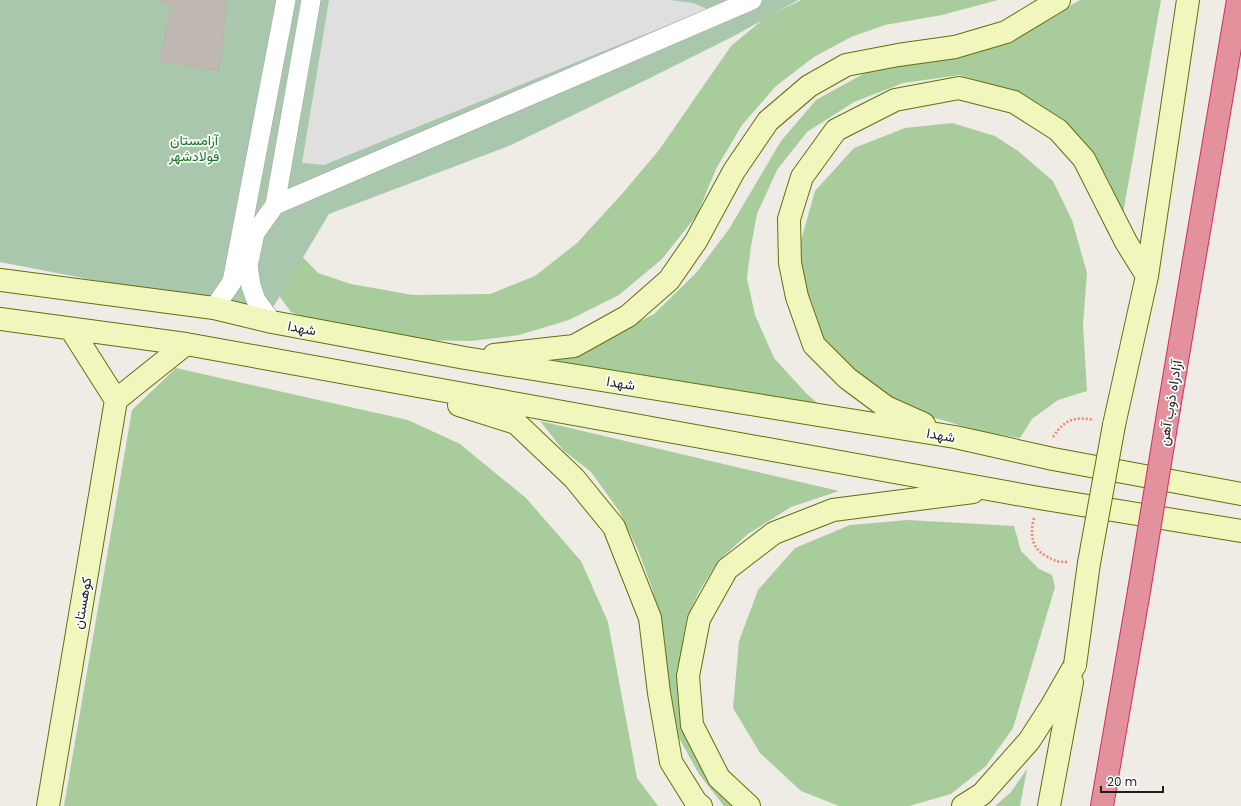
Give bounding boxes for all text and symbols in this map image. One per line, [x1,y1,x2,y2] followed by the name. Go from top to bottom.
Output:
[168,130,220,166] park label: آرامستان فولادشهر
[286,315,318,341] street label: شهدا
[1153,357,1187,447] street label: آزادراه ذوب آهن
[605,371,637,395] street label: شهدا
[925,423,957,447] street label: شهدا
[68,575,96,631] street label: کوهستان
[1101,768,1163,794] scale bar
[1107,773,1137,790] text: 20 m

